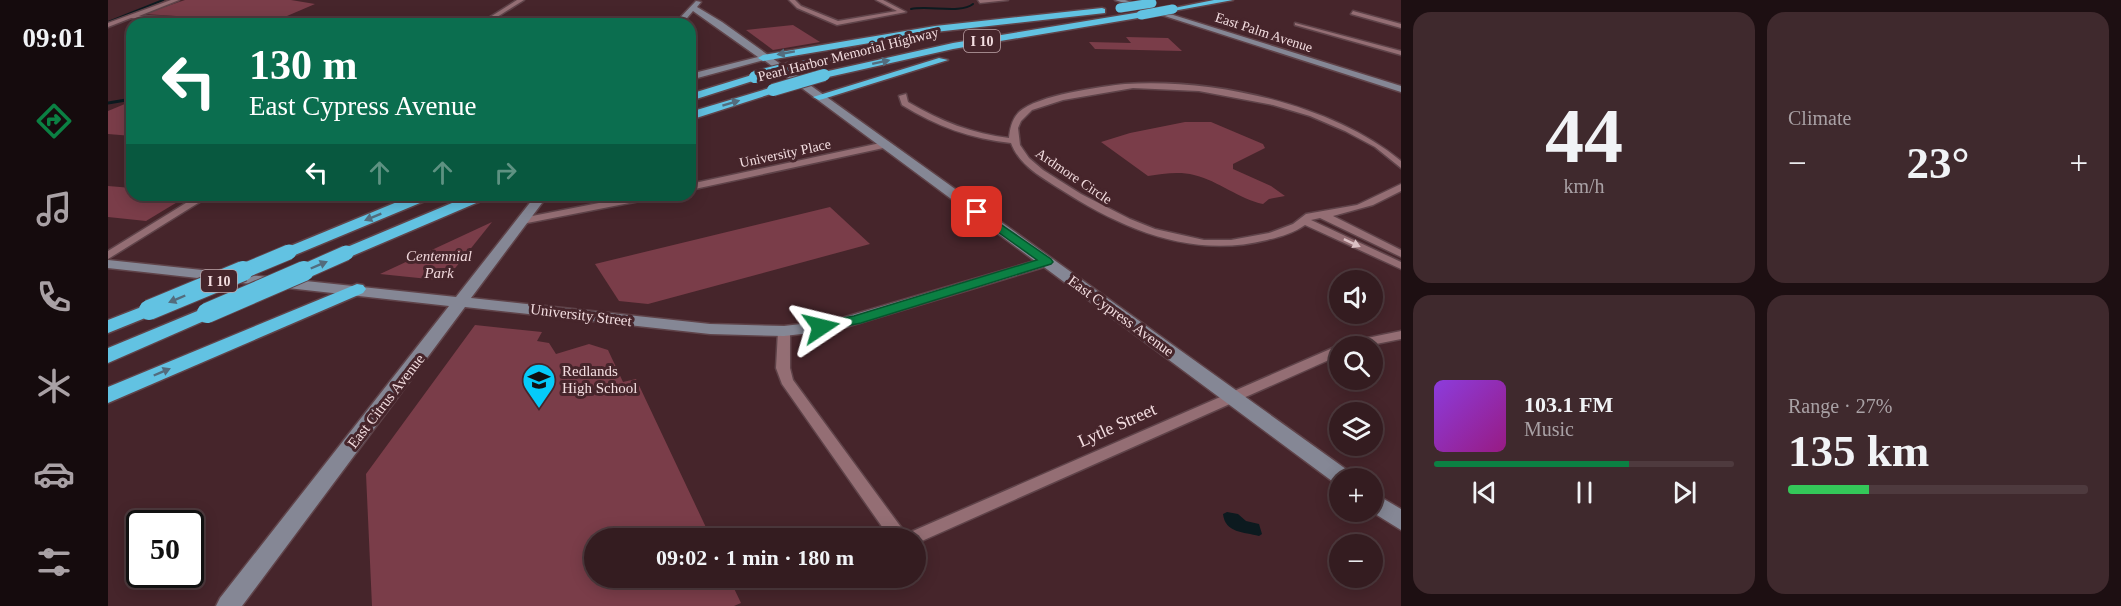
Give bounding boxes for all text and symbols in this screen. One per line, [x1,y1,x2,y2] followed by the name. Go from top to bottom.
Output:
[1213,10,1314,55] street label: East Palm Avenue
[23,23,86,53] text: 09:01
[756,25,940,84] street label: Pearl Harbor Memorial Highway
[964,30,1000,52] road number: I 10
[150,42,228,120] icon: left
[249,42,358,88] text: 130 m
[776,49,795,58] one-way arrow
[872,56,890,66] one-way arrow
[249,91,476,121] text: East Cypress Avenue
[1545,92,1623,179] text: 44
[722,98,740,107] one-way arrow
[33,100,75,142] icon: directions
[1788,107,1851,129] text: Climate
[738,136,832,170] street label: University Place
[1907,138,1970,188] text: 23°
[1788,145,1807,181] text: −
[2069,145,2088,181] text: +
[1033,146,1114,207] street label: Ardmore Circle
[300,156,333,189] icon: left
[363,156,396,189] icon: ahead
[426,156,459,189] icon: ahead
[489,156,522,189] icon: right
[1563,175,1605,197] text: km/h
[951,186,1002,237] pin
[33,188,75,230] icon: music
[960,195,993,228] icon: arrive
[364,213,382,222] one-way arrow
[1344,239,1361,248] one-way arrow
[406,248,472,281] park label: Centennial Park
[310,260,328,270] one-way arrow
[201,270,237,292] road number: I 10
[1329,270,1383,588] map controls
[1329,270,1383,324] button: sound
[1065,272,1177,360] street label: East Cypress Avenue
[33,276,75,318] icon: phone
[168,295,186,304] one-way arrow
[789,295,853,359] position arrow
[529,301,633,329] street label: University Street
[1329,336,1383,390] button: search
[344,351,428,451] street label: East Citrus Avenue
[521,362,557,409] school or university icon: Redlands High School
[562,363,637,396] place label: Redlands High School
[33,365,75,407] icon: climate
[153,367,171,377] one-way arrow
[1524,392,1613,417] text: 103.1 FM
[1788,395,1892,417] text: Range · 27%
[1075,399,1159,451] street label: Lytle Street
[1329,402,1383,456] button: layers
[1524,418,1574,440] text: Music
[1788,426,1929,476] text: 135 km
[33,453,75,495] icon: car
[1329,468,1383,522] button: +
[1468,476,1501,509] icon: previous
[1568,476,1601,509] icon: pause
[1668,476,1701,509] icon: next
[126,510,204,588] speed limit sign: 50
[1329,534,1383,588] button: −
[33,541,75,583] icon: filters
[656,545,854,570] text: 09:02 · 1 min · 180 m

